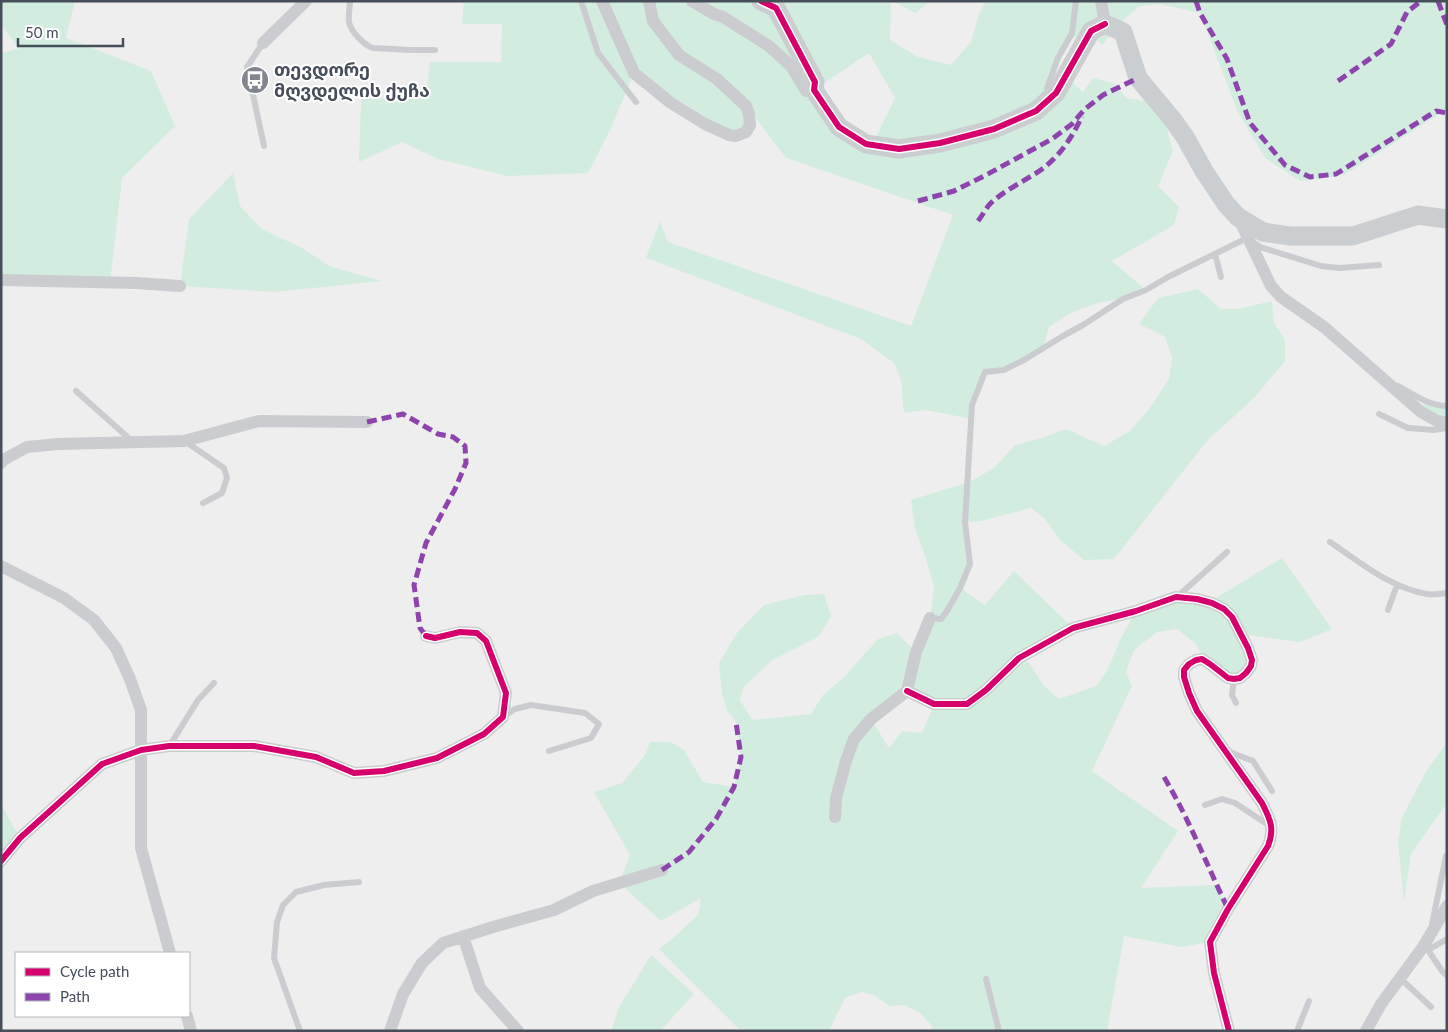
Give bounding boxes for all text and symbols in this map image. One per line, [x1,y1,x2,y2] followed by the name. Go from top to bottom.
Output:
[18,15,122,47] scale bar
[25,23,59,41] text: 50 m
[274,58,430,102] place label: თევდორე მღვდელის ქუჩა
[240,65,270,95] bus stop icon: თევდორე მღვდელის ქუჩა
[15,952,190,1017] legend
[60,962,129,980] text: Cycle path
[60,987,90,1005] text: Path

